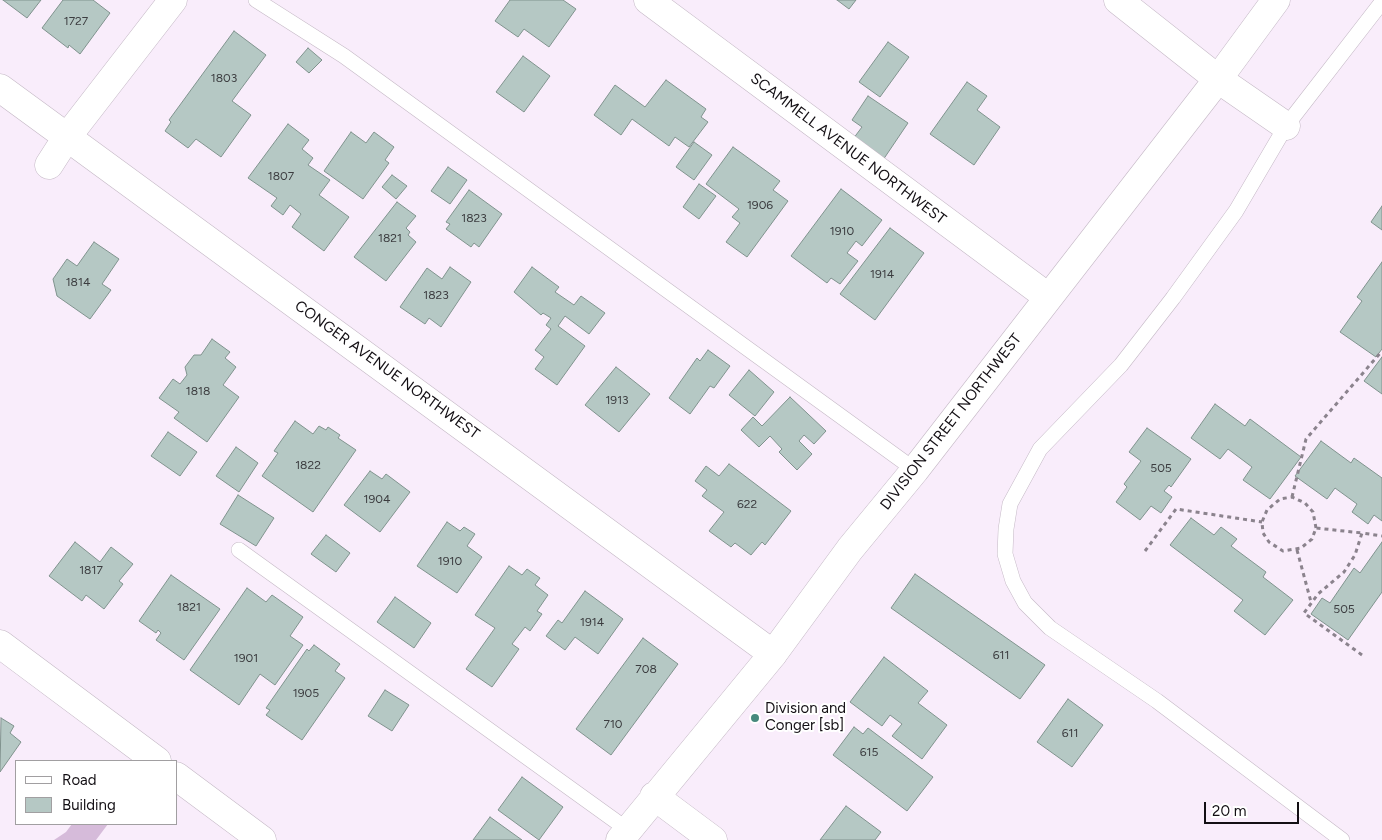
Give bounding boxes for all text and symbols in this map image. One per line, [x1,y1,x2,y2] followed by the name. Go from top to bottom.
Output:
[64,14,88,28] house number: 1727
[747,70,949,228] street label: SCAMMELL AVENUE NORTHWEST
[211,71,237,85] house number: 1803
[268,169,294,183] house number: 1807
[747,198,773,212] house number: 1906
[461,211,487,225] house number: 1823
[830,224,854,238] house number: 1910
[378,231,402,245] house number: 1821
[870,267,894,281] house number: 1914
[66,275,90,289] house number: 1814
[423,288,449,302] house number: 1823
[291,297,483,443] street label: CONGER AVENUE NORTHWEST
[877,330,1025,514] street label: DIVISION STREET NORTHWEST
[186,384,210,398] house number: 1818
[605,393,629,407] house number: 1913
[295,458,321,472] house number: 1822
[1150,461,1172,475] house number: 505
[364,492,390,506] house number: 1904
[737,497,757,511] house number: 622
[438,554,462,568] house number: 1910
[79,563,103,577] house number: 1817
[177,600,201,614] house number: 1821
[1333,602,1355,616] house number: 505
[580,615,604,629] house number: 1914
[993,648,1009,662] house number: 611
[234,651,258,665] house number: 1901
[635,662,657,676] house number: 708
[293,686,319,700] house number: 1905
[765,700,846,735] place label: Division and Conger [sb]
[749,712,761,724] marker: Division and Conger [sb]
[603,717,623,731] house number: 710
[1062,726,1078,740] house number: 611
[860,745,878,759] house number: 615
[15,760,178,825] legend
[62,771,97,789] text: Road
[1207,792,1302,824] scale bar
[62,796,116,814] text: Building
[1212,802,1246,820] text: 20 m

